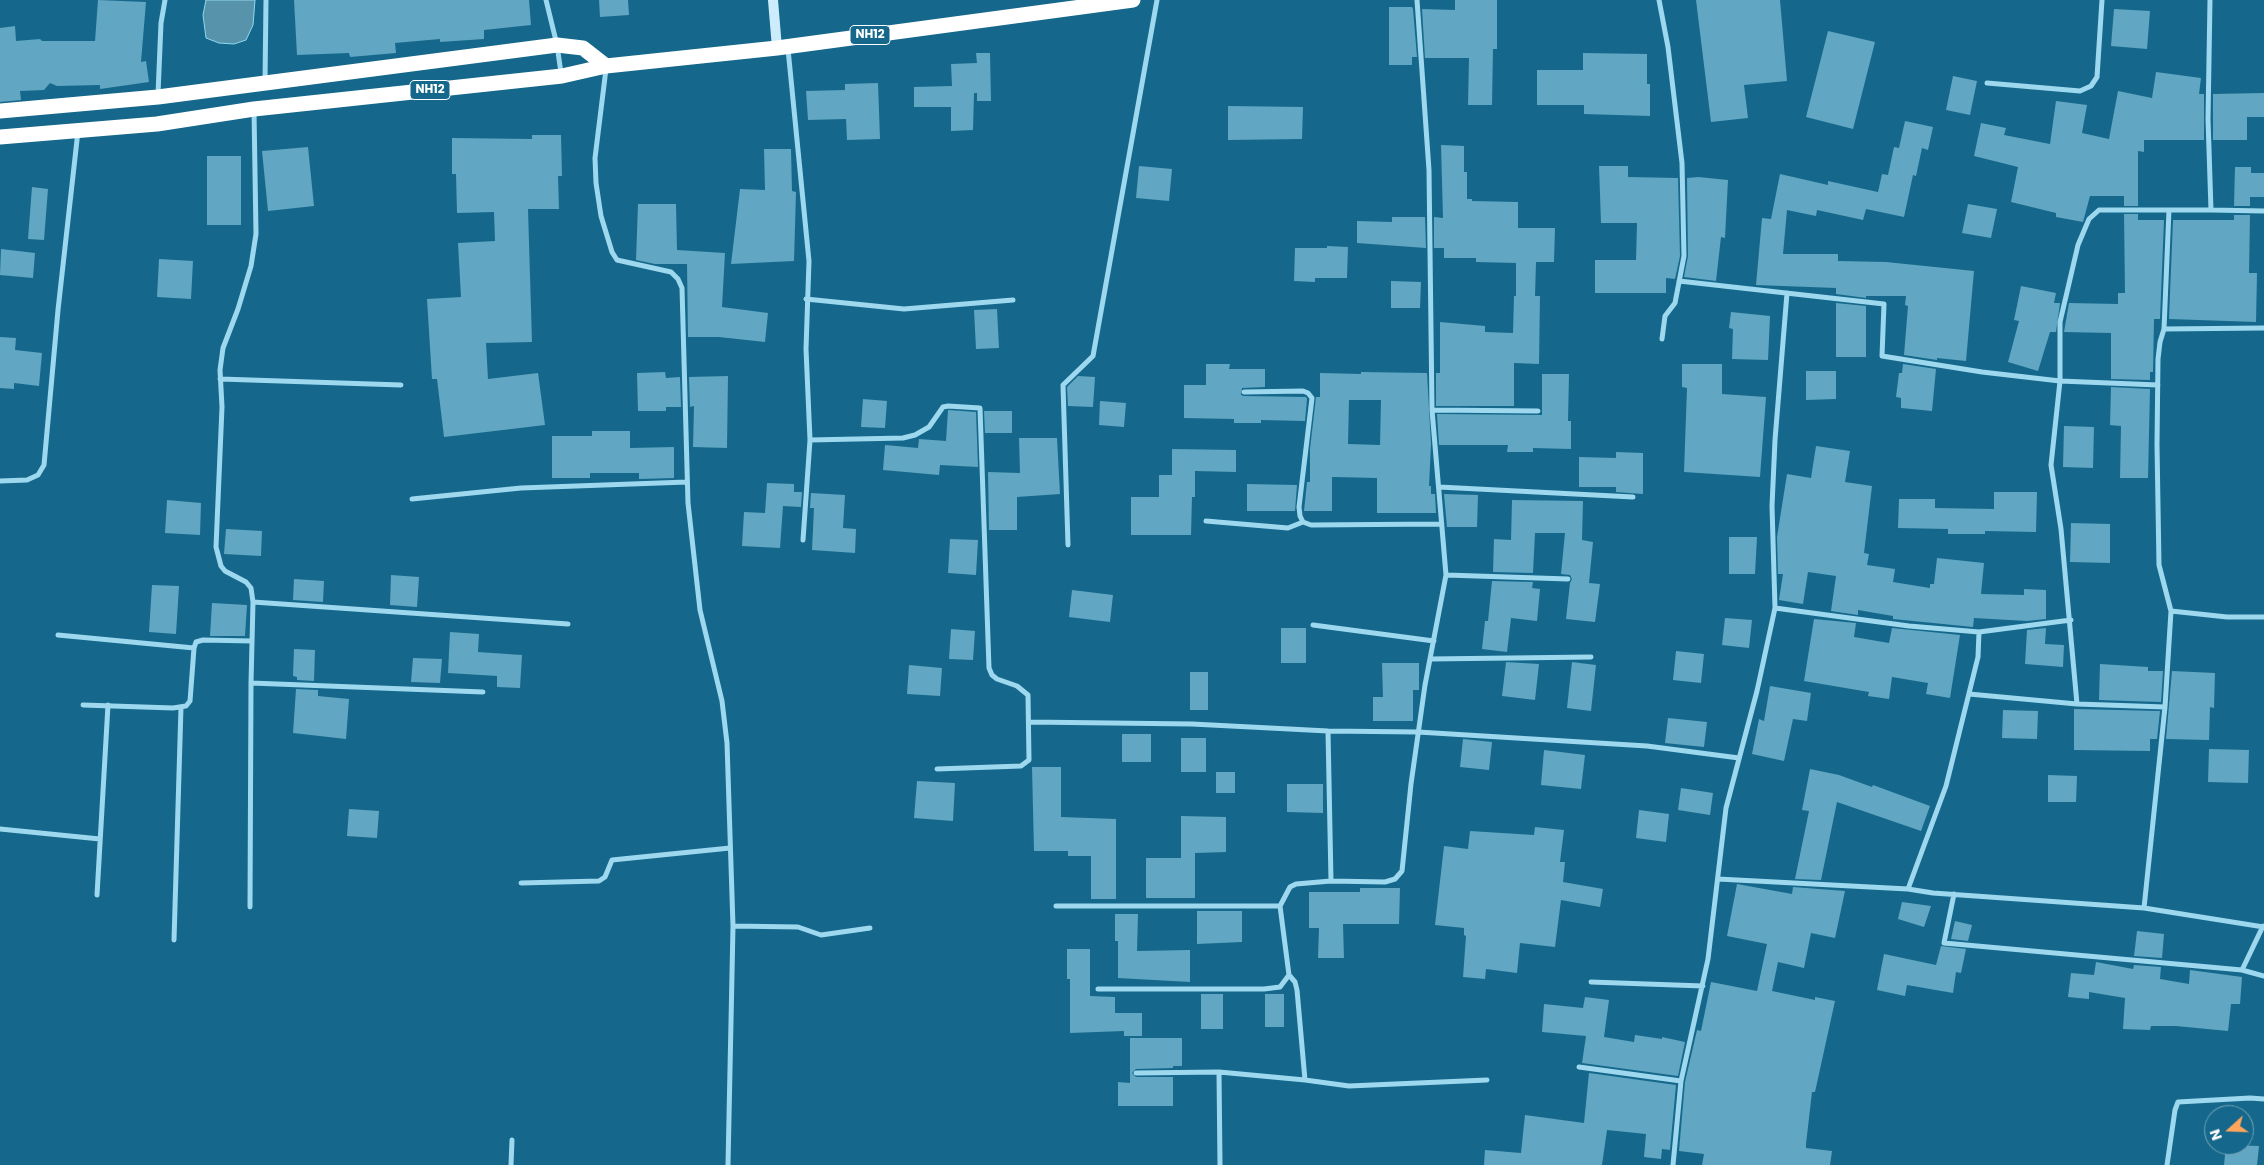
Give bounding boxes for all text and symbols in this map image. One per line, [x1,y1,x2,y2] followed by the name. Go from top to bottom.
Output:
[850,26,890,44] road number: NH12
[410,80,450,100] road number: NH12
[2204,1105,2254,1155] north arrow
[2205,1126,2227,1143] text: N

